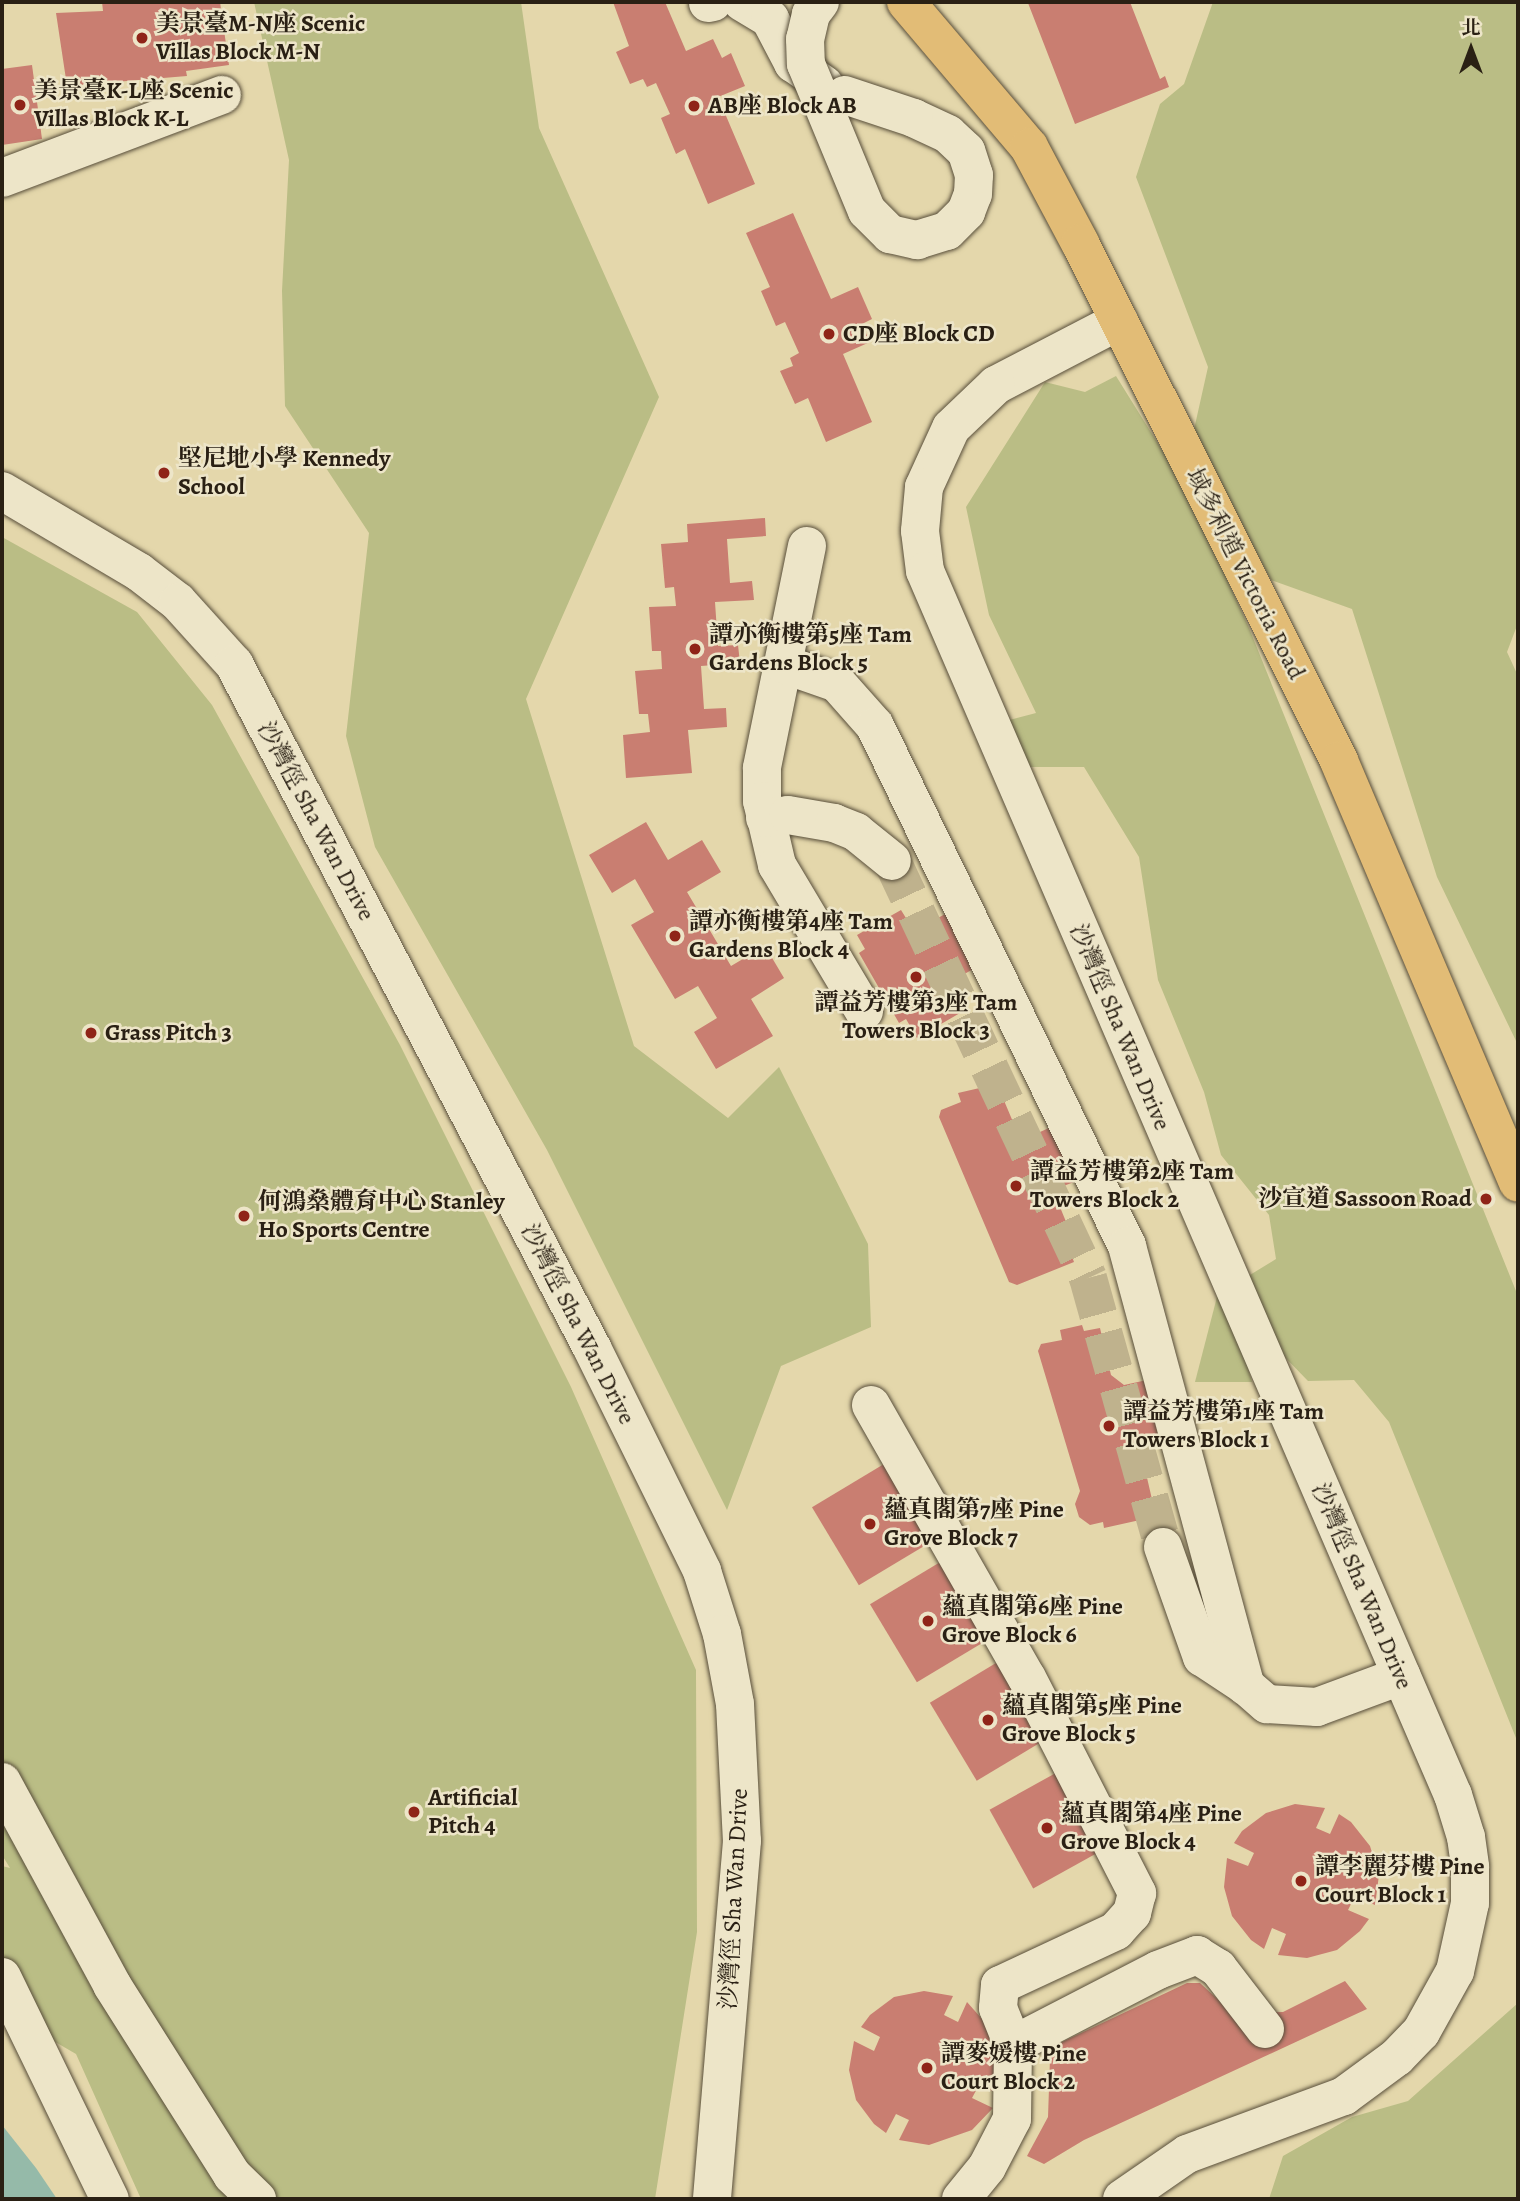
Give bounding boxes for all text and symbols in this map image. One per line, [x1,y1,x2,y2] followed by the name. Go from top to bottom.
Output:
[156,10,365,66] place label: 美景臺M-N座 Scenic Villas Block M-N
[1436,14,1506,84] north arrow
[1461,15,1481,41] text: 北
[134,30,150,46] marker: 美景臺M-N座 Scenic Villas Block M-N
[34,77,234,133] place label: 美景臺K-L座 Scenic Villas Block K-L
[708,92,857,120] place label: AB座 Block AB
[12,97,28,113] marker: 美景臺K-L座 Scenic Villas Block K-L
[686,98,702,114] marker: AB座 Block AB
[843,320,995,348] place label: CD座 Block CD
[821,326,837,342] marker: CD座 Block CD
[178,445,390,501] place label: 堅尼地小學 Kennedy School
[1179,464,1311,684] street label: 域多利道 Victoria Road
[156,465,172,481] marker: 堅尼地小學 Kennedy School
[709,621,912,677] place label: 譚亦衡樓第5座 Tam Gardens Block 5
[687,641,703,657] marker: 譚亦衡樓第5座 Tam Gardens Block 5
[251,716,381,926] street label: 沙灣徑 Sha Wan Drive
[689,908,893,964] place label: 譚亦衡樓第4座 Tam Gardens Block 4
[1063,919,1177,1135] street label: 沙灣徑 Sha Wan Drive
[667,928,683,944] marker: 譚亦衡樓第4座 Tam Gardens Block 4
[908,969,924,985] marker: 譚益芳樓第3座 Tam Towers Block 3
[815,989,1017,1045] place label: 譚益芳樓第3座 Tam Towers Block 3
[105,1019,232,1047] place label: Grass Pitch 3
[83,1025,99,1041] marker: Grass Pitch 3
[1030,1158,1234,1214] place label: 譚益芳樓第2座 Tam Towers Block 2
[1008,1178,1024,1194] marker: 譚益芳樓第2座 Tam Towers Block 2
[1258,1185,1472,1213] place label: 沙宣道 Sassoon Road
[258,1188,505,1244] place label: 何鴻燊體育中心 Stanley Ho Sports Centre
[1478,1191,1494,1207] marker: 沙宣道 Sassoon Road
[236,1208,252,1224] marker: 何鴻燊體育中心 Stanley Ho Sports Centre
[515,1219,641,1429] street label: 沙灣徑 Sha Wan Drive
[1123,1398,1324,1454] place label: 譚益芳樓第1座 Tam Towers Block 1
[1101,1418,1117,1434] marker: 譚益芳樓第1座 Tam Towers Block 1
[1305,1478,1419,1694] street label: 沙灣徑 Sha Wan Drive
[884,1496,1064,1552] place label: 蘊真閣第7座 Pine Grove Block 7
[862,1516,878,1532] marker: 蘊真閣第7座 Pine Grove Block 7
[942,1593,1123,1649] place label: 蘊真閣第6座 Pine Grove Block 6
[920,1613,936,1629] marker: 蘊真閣第6座 Pine Grove Block 6
[1002,1692,1182,1748] place label: 蘊真閣第5座 Pine Grove Block 5
[980,1712,996,1728] marker: 蘊真閣第5座 Pine Grove Block 5
[428,1784,517,1840] place label: Artificial Pitch 4
[714,1788,754,2010] street label: 沙灣徑 Sha Wan Drive
[1061,1800,1242,1856] place label: 蘊真閣第4座 Pine Grove Block 4
[406,1804,422,1820] marker: Artificial Pitch 4
[1039,1820,1055,1836] marker: 蘊真閣第4座 Pine Grove Block 4
[1315,1853,1485,1909] place label: 譚李麗芬樓 Pine Court Block 1
[1293,1873,1309,1889] marker: 譚李麗芬樓 Pine Court Block 1
[941,2040,1087,2096] place label: 譚麥媛樓 Pine Court Block 2
[919,2060,935,2076] marker: 譚麥媛樓 Pine Court Block 2

